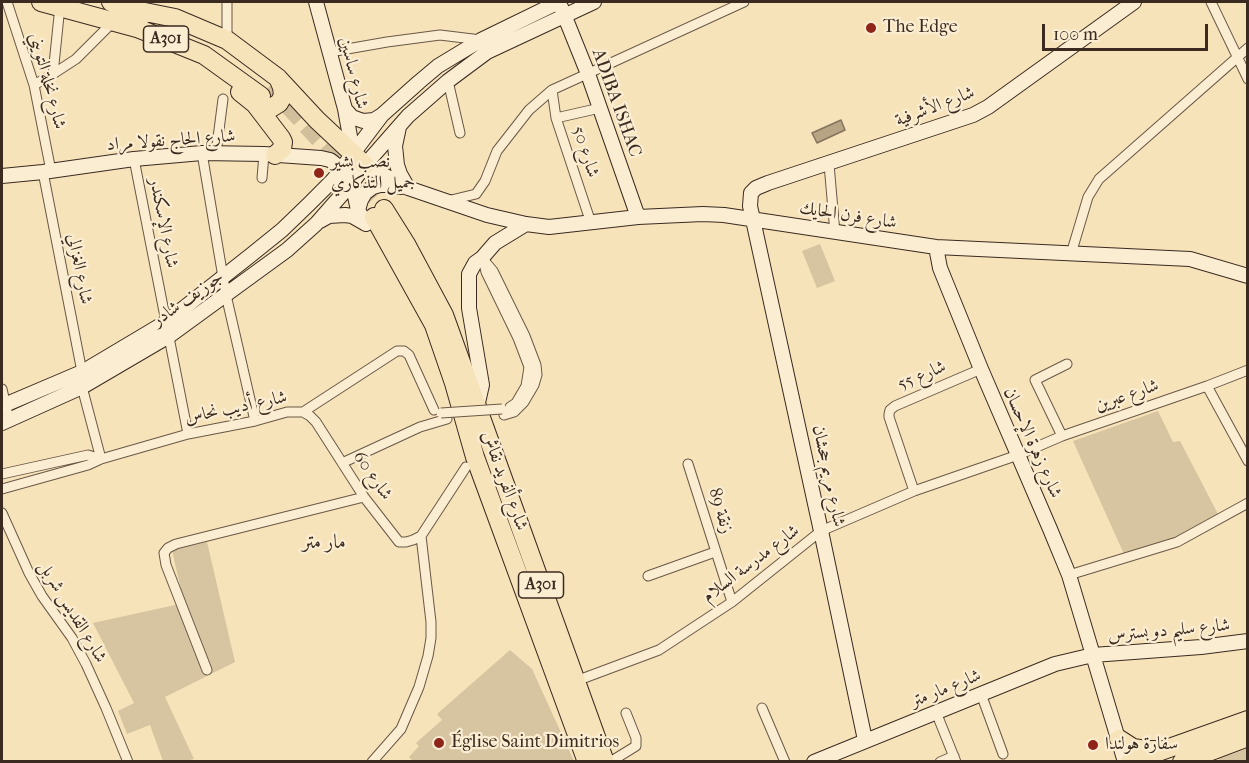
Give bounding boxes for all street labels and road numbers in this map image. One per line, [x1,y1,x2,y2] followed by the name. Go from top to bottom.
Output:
[144,26,188,52] road number: A301
[24,31,70,131] street label: شارع نخلة التويني
[334,35,372,111] street label: شارع ساسين
[586,46,646,160] street label: ADIBA ISHAC
[892,82,978,132] street label: شارع الأشرفية
[567,124,603,180] street label: شارع 50
[106,126,236,156] street label: شارع الحاج نقولا مراد
[144,176,182,270] street label: شارع الإسكندر
[798,198,898,234] street label: شارع فرن الحايك
[62,232,96,306] street label: شارع الغزالي
[148,267,228,331] street label: جوزيف شادر
[895,356,949,396] street label: شارع 55
[1092,375,1162,417] street label: شارع عبرين
[998,384,1066,502] street label: شارع زهرة الإحسان
[183,387,289,429] street label: شارع أديب نحاس
[807,423,849,529] street label: شارع مريم جحشان
[476,428,532,534] street label: شارع ألفريد نقاش
[347,447,397,505] street label: شارع 60
[703,486,737,536] street label: زنقة 89
[698,520,804,608] street label: شارع مدرسة السلام
[33,557,111,667] street label: شارع القديس شربل
[518,572,564,598] road number: A301
[1107,615,1231,647] street label: شارع سليم دو بسترس
[908,665,984,713] street label: شارع مار متر

